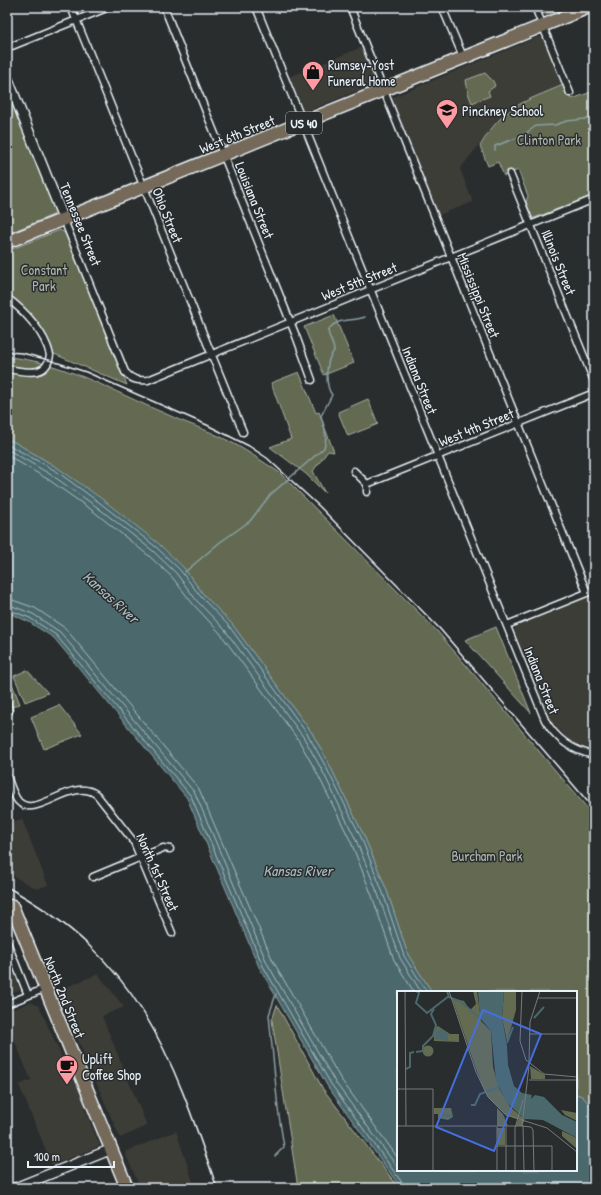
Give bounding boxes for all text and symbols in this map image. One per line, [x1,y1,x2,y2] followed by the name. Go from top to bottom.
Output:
[327,55,396,90] place label: Rumsey-Yost Funeral Home
[300,59,326,92] shop icon: Rumsey-Yost Funeral Home
[434,97,460,130] school or university icon: Pinckney School
[462,101,544,121] place label: Pinckney School
[196,110,278,158] street label: West 6th Street
[286,112,322,134] road number: US 40
[517,130,581,149] park label: Clinton Park
[231,159,279,241] street label: Louisiana Street
[56,180,106,269] street label: Tennessee Street
[148,184,188,246] street label: Ohio Street
[537,227,581,298] street label: Illinois Street
[452,250,505,341] street label: Mississippi Street
[318,257,400,305] street label: West 5th Street
[21,260,67,295] park label: Constant Park
[398,343,442,417] street label: Indiana Street
[436,403,517,451] street label: West 4th Street
[78,566,145,629] water label: Kansas River
[520,643,564,717] street label: Indiana Street
[132,830,184,914] street label: North 1st Street
[451,846,523,865] park label: Burcham Park
[263,860,335,881] water label: Kansas River
[40,953,90,1041] street label: North 2nd Street
[397,991,577,1171] inset map
[82,1049,141,1085] place label: Uplift Coffee Shop
[54,1053,80,1086] cafe icon: Uplift Coffee Shop
[28,1143,114,1169] scale bar
[34,1148,60,1165] text: 100 m

